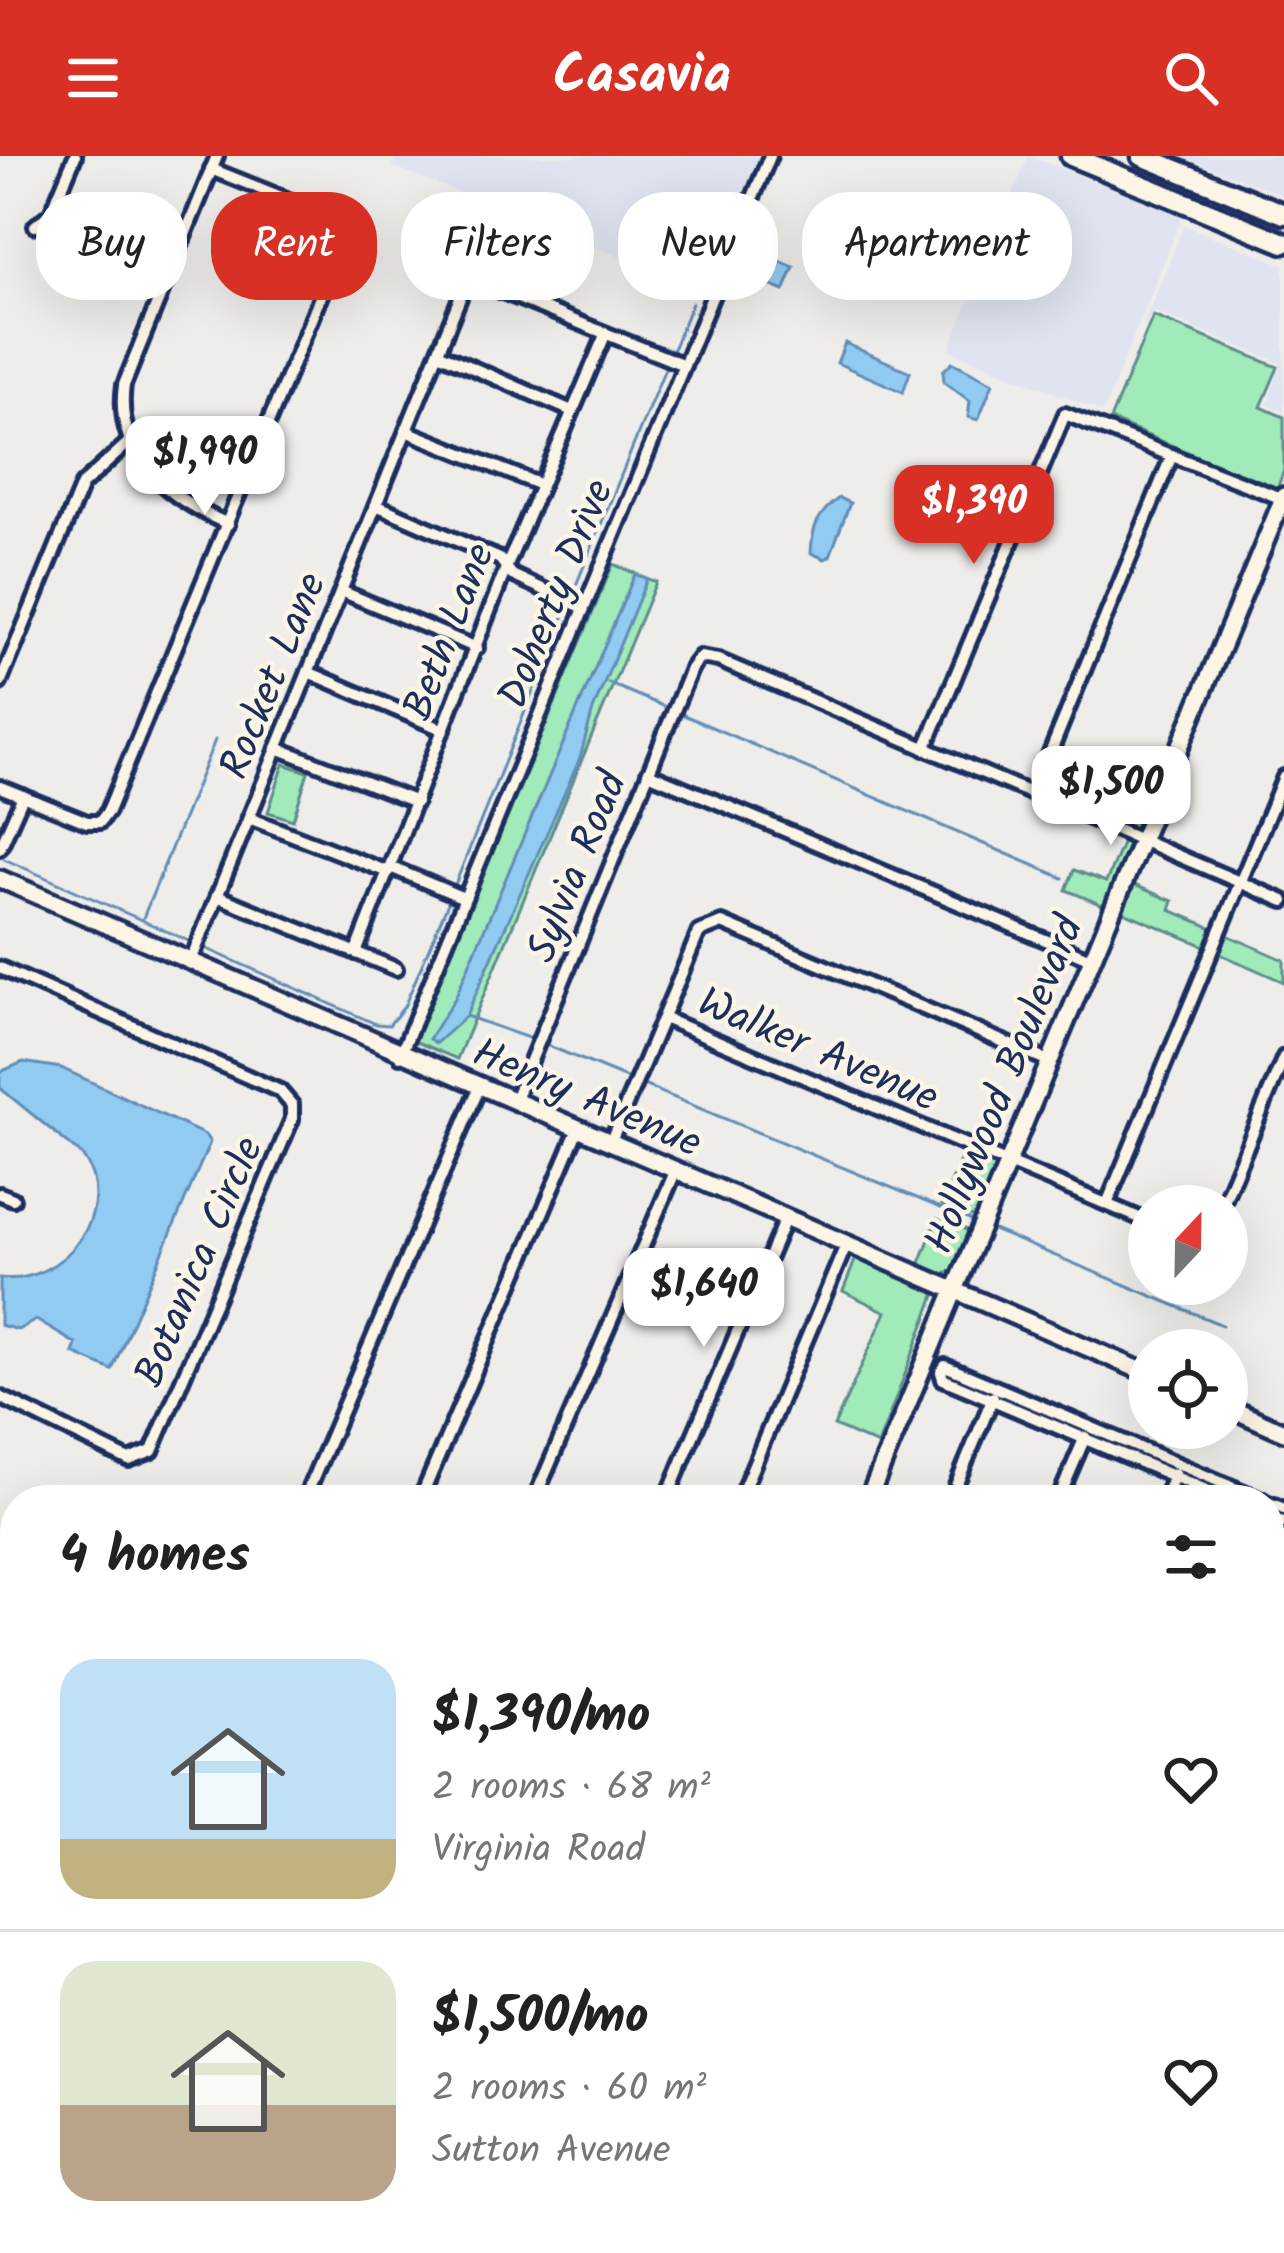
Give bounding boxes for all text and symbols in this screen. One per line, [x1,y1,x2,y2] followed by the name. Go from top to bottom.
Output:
[553,35,731,121] text: Casavia
[60,45,126,111] icon: menu
[1158,45,1224,111] icon: search
[36,192,187,300] chip: Buy
[211,192,377,300] chip: Rent
[401,192,594,300] chip: Filters
[618,192,778,300] chip: New
[802,192,1072,300] chip: Apartment
[107,416,303,518] pin: $1,990
[153,424,257,486] text: $1,990
[876,465,1072,567] pin: $1,390
[481,470,634,719] street label: Doherty Drive
[921,473,1027,535] text: $1,390
[386,534,515,731] street label: Beth Lane
[202,563,346,790] street label: Rocket Lane
[1013,746,1209,848] pin: $1,500
[1059,754,1163,816] text: $1,500
[510,761,647,973] street label: Sylvia Road
[907,905,1104,1264] street label: Hollywood Boulevard
[687,970,949,1132] street label: Walker Avenue
[461,1021,712,1178] street label: Henry Avenue
[117,1127,283,1398] street label: Botanica Circle
[1128,1185,1248,1305] north arrow
[1128,1185,1248,1449] map controls
[606,1248,802,1350] pin: $1,640
[650,1256,758,1318] text: $1,640
[1128,1329,1248,1449] button: locate
[60,1517,250,1598] text: 4 homes
[1158,1524,1224,1590] icon: filters
[432,1677,650,1758] text: $1,390/mo
[156,1707,300,1851] icon: home
[1158,1746,1224,1812] icon: heart
[432,1758,711,1820] text: 2 rooms · 68 m²
[432,1820,645,1882] text: Virginia Road
[432,1978,649,2059] text: $1,500/mo
[156,2009,300,2153] icon: home
[1158,2048,1224,2114] icon: heart
[432,2059,707,2121] text: 2 rooms · 60 m²
[432,2121,671,2183] text: Sutton Avenue

